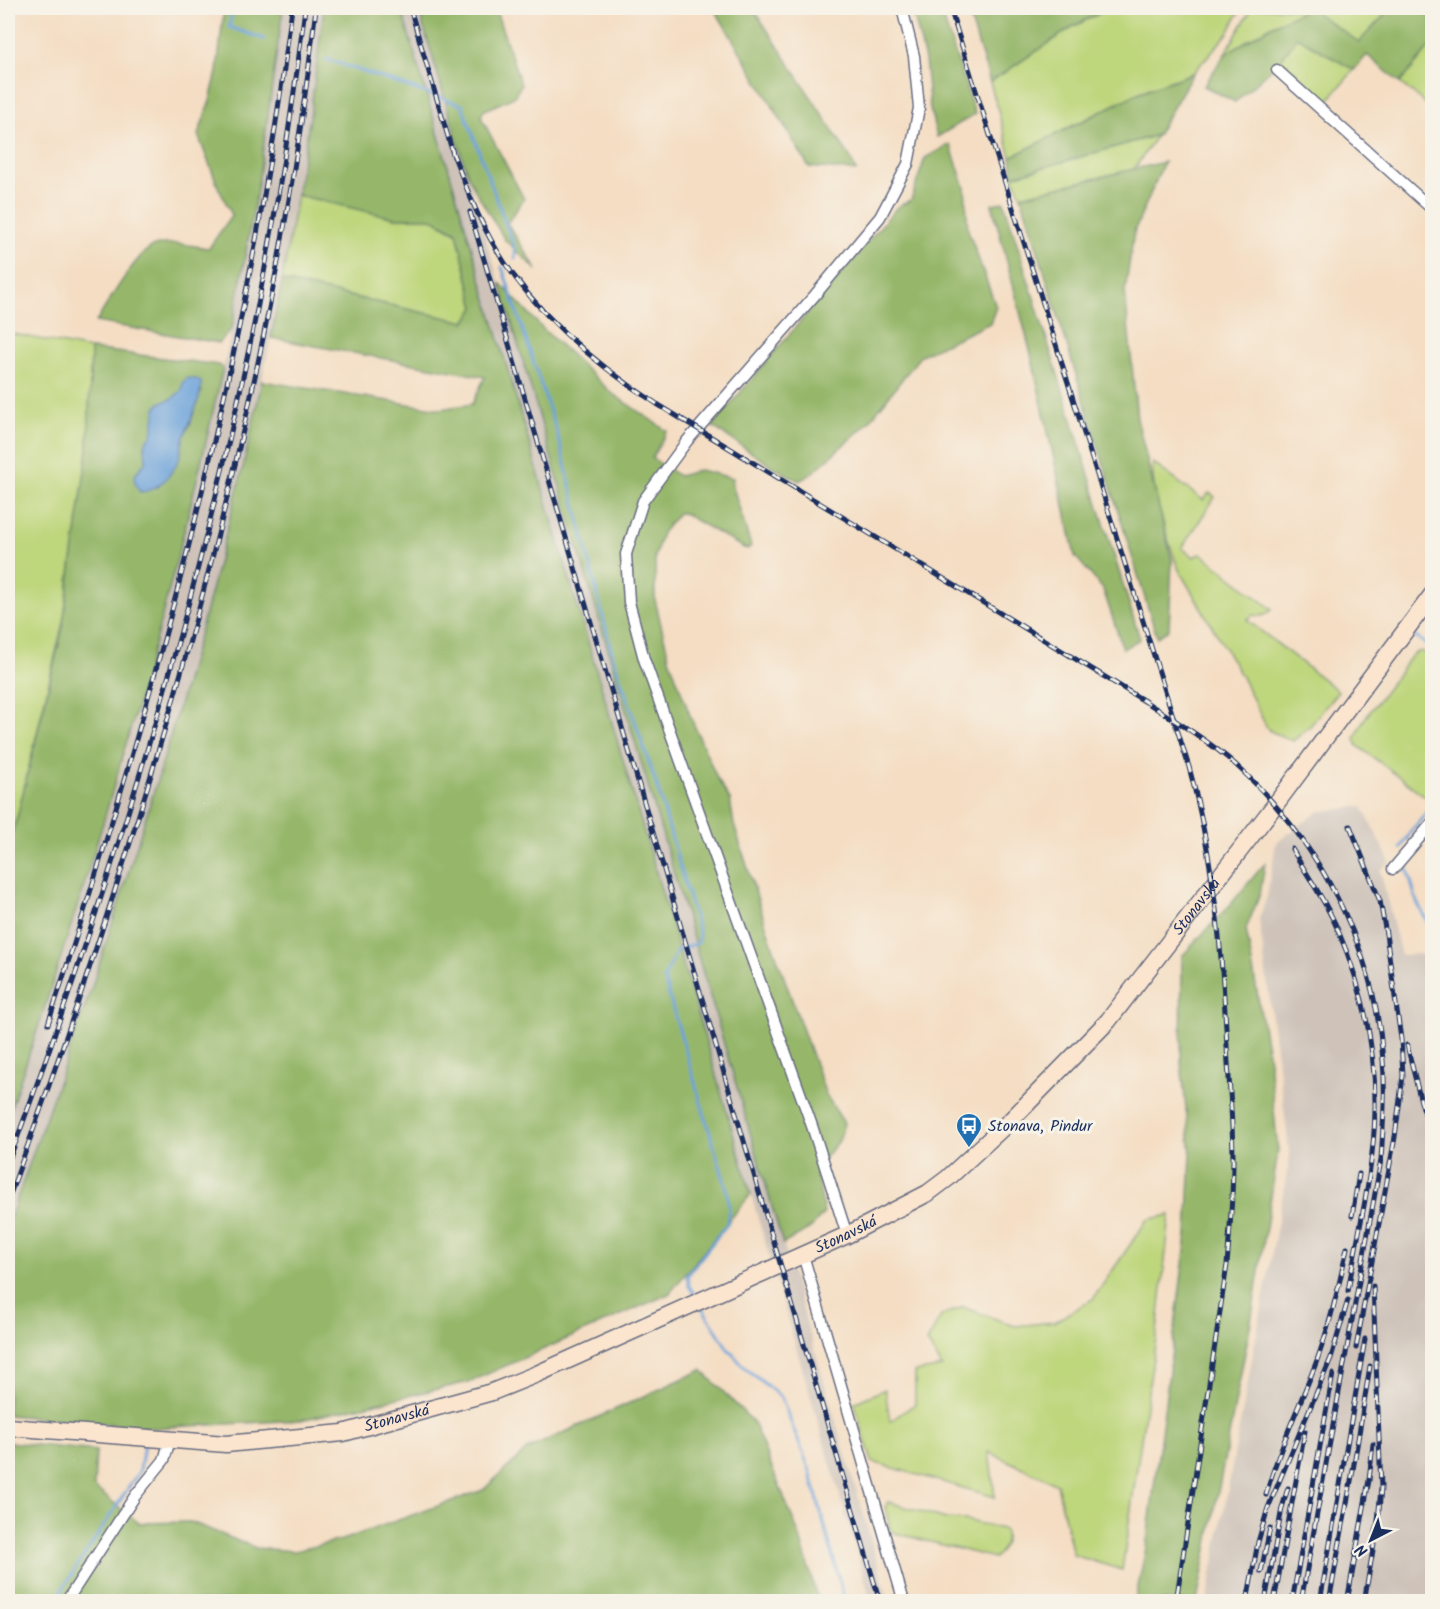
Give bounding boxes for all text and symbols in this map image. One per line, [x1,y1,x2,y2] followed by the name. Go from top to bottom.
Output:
[1166,871,1228,941] street label: Stonavská
[954,1111,984,1149] bus stop icon: Stonava, Pindur
[988,1114,1094,1139] place label: Stonava, Pindur
[811,1208,883,1260] street label: Stonavská
[361,1397,434,1439] street label: Stonavská
[1341,1510,1401,1570] north arrow
[1350,1537,1374,1563] text: N

